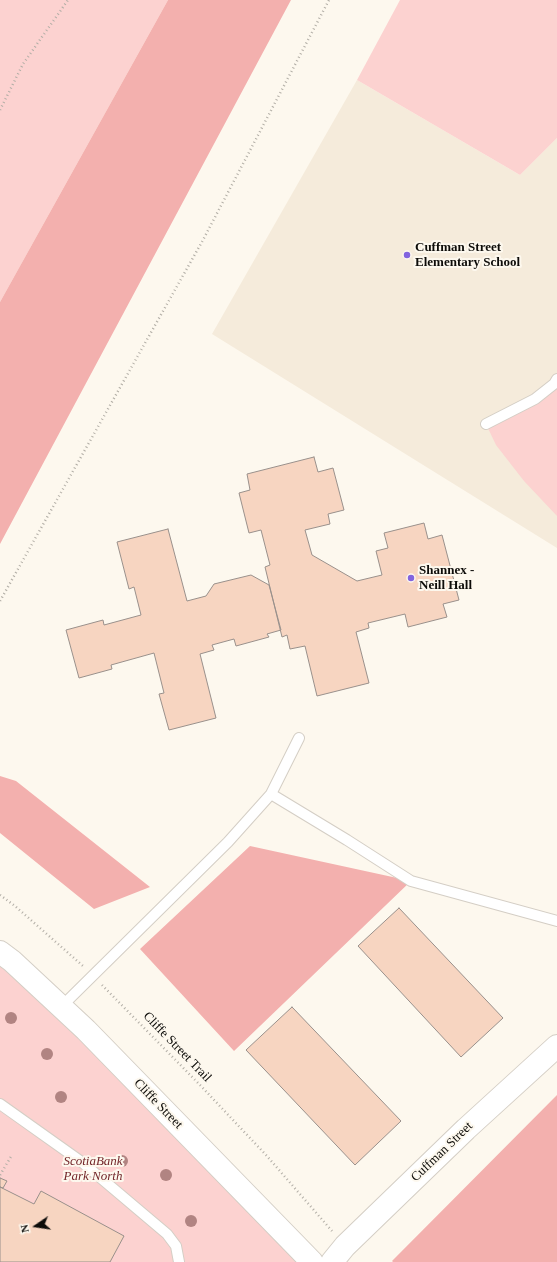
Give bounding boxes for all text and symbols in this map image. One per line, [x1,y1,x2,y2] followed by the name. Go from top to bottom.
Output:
[415,240,520,271] place label: Cuffman Street Elementary School
[402,250,412,260] marker: Cuffman Street Elementary School
[419,563,474,594] place label: Shannex - Neill Hall
[406,573,416,583] marker: Shannex - Neill Hall
[140,1009,214,1085] street label: Cliffe Street Trail
[130,1076,186,1132] street label: Cliffe Street
[408,1119,476,1185] street label: Cuffman Street
[63,1154,123,1185] park label: ScotiaBank Park North
[16,1206,56,1246] north arrow
[18,1223,31,1234] text: N

